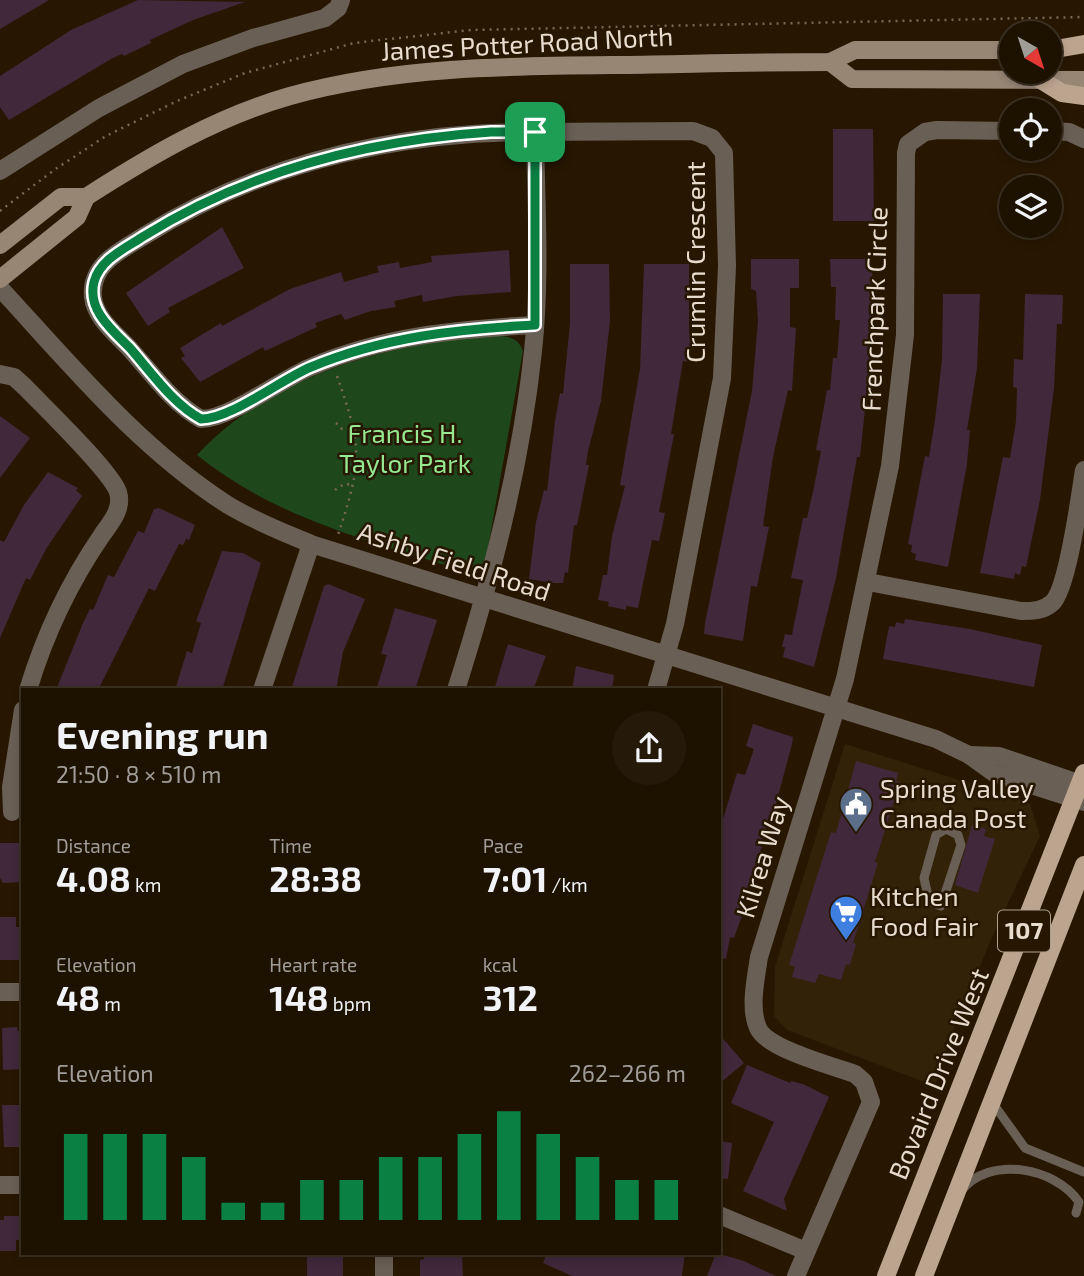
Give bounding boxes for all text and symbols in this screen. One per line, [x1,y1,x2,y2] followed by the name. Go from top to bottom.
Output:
[380,19,674,66] street label: James Potter Road North
[999,21,1062,84] north arrow
[999,21,1062,238] map controls
[999,98,1062,161] button: locate
[505,102,565,162] pin
[516,113,554,151] icon: arrive
[679,161,710,363] street label: Crumlin Crescent
[999,175,1062,238] button: layers
[854,206,893,412] street label: Frenchpark Circle
[339,417,471,478] park label: Francis H. Taylor Park
[354,515,555,606] street label: Ashby Field Road
[56,711,269,757] text: Evening run
[612,711,686,785] button: share
[56,760,221,788] text: 21:50 · 8 × 510 m
[880,772,1034,833] place label: Spring Valley Canada Post
[837,785,875,834] public building icon: Spring Valley Canada Post
[728,792,795,921] street label: Kilrea Way
[56,834,131,857] text: Distance
[269,834,312,857] text: Time
[483,834,524,857] text: Pace
[56,857,131,899] text: 4.08
[269,857,362,899] text: 28:38
[483,857,547,899] text: 7:01
[131,873,161,896] text: km
[547,873,588,896] text: /km
[870,880,978,941] place label: Kitchen Food Fair
[827,893,865,942] supermarket icon: Kitchen Food Fair
[998,911,1050,951] road number: 107
[56,953,137,976] text: Elevation
[269,953,357,976] text: Heart rate
[483,953,517,976] text: kcal
[881,964,994,1183] street label: Bovaird Drive West
[56,976,100,1018] text: 48
[269,976,329,1018] text: 148
[483,976,538,1018] text: 312
[100,992,121,1015] text: m
[329,992,371,1015] text: bpm
[56,1059,154,1087] text: Elevation
[569,1059,686,1087] text: 262–266 m

